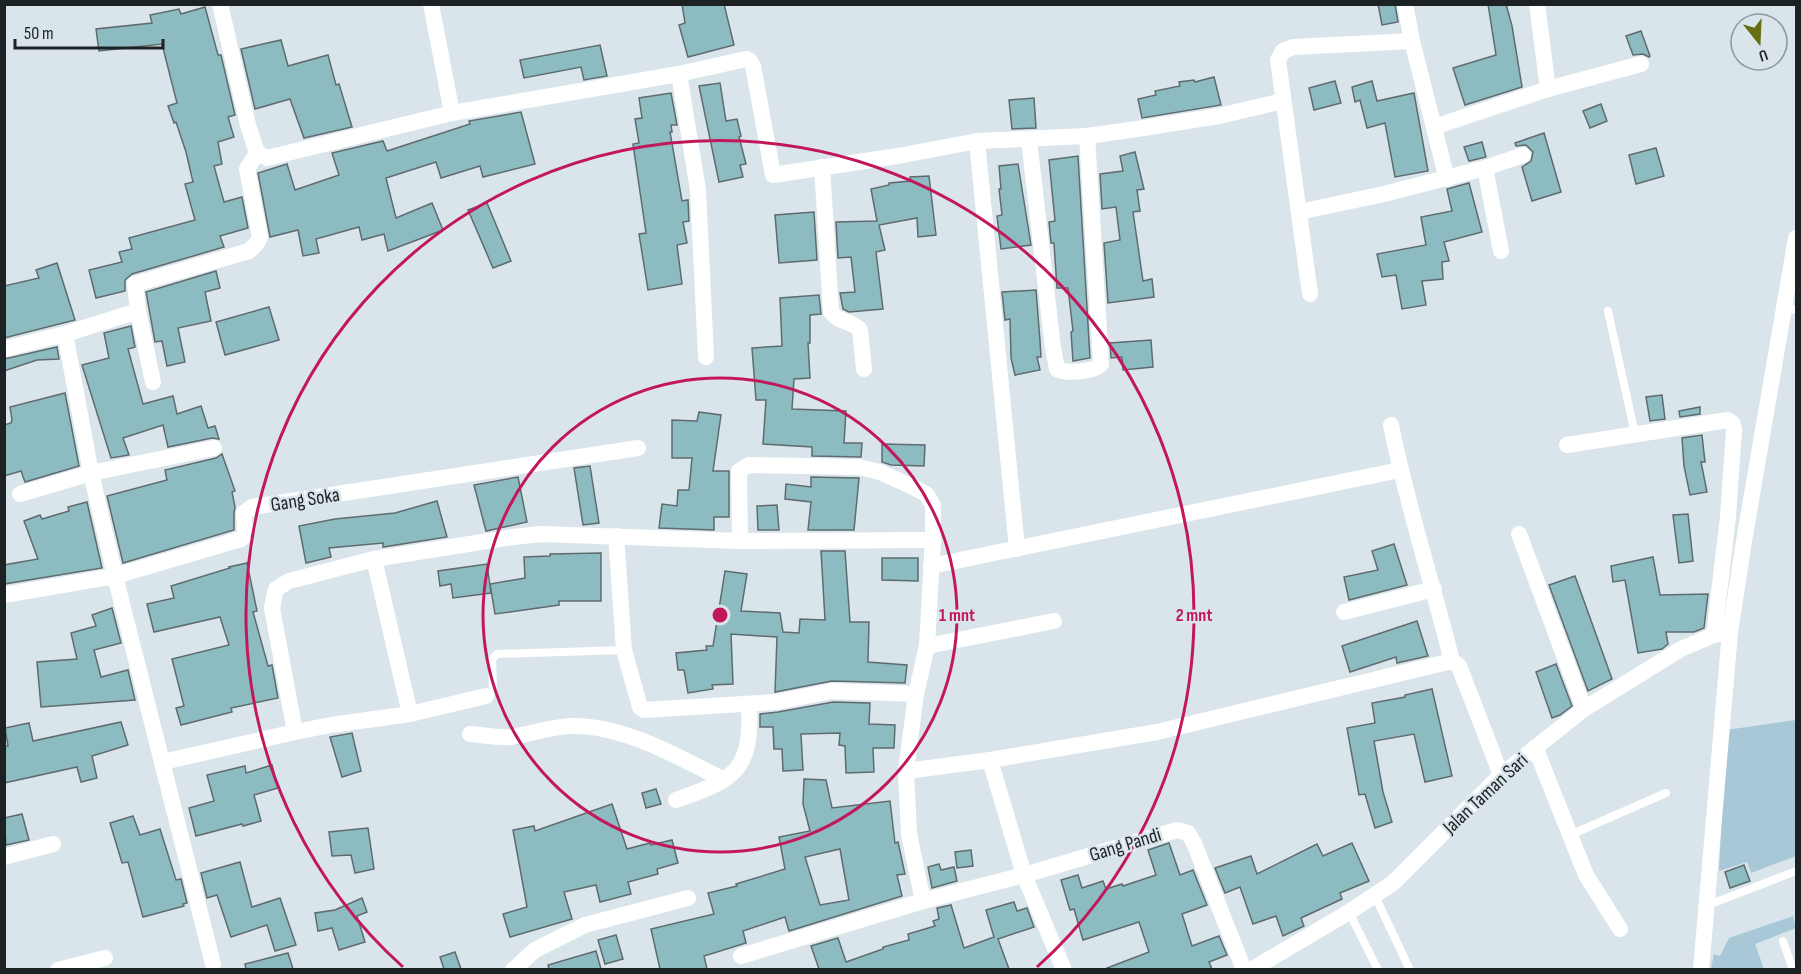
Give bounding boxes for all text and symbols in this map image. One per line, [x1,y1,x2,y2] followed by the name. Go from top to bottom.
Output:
[15,12,164,50] scale bar
[1729,12,1789,72] north arrow
[24,23,54,44] text: 50 m
[1756,45,1770,65] text: U
[269,483,341,517] street label: Gang Soka
[710,605,730,625] centre of rings
[939,605,975,626] text: 1 mnt
[1176,605,1212,626] text: 2 mnt
[1437,748,1533,840] street label: Jalan Taman Sari
[1086,823,1164,867] street label: Gang Pandi

